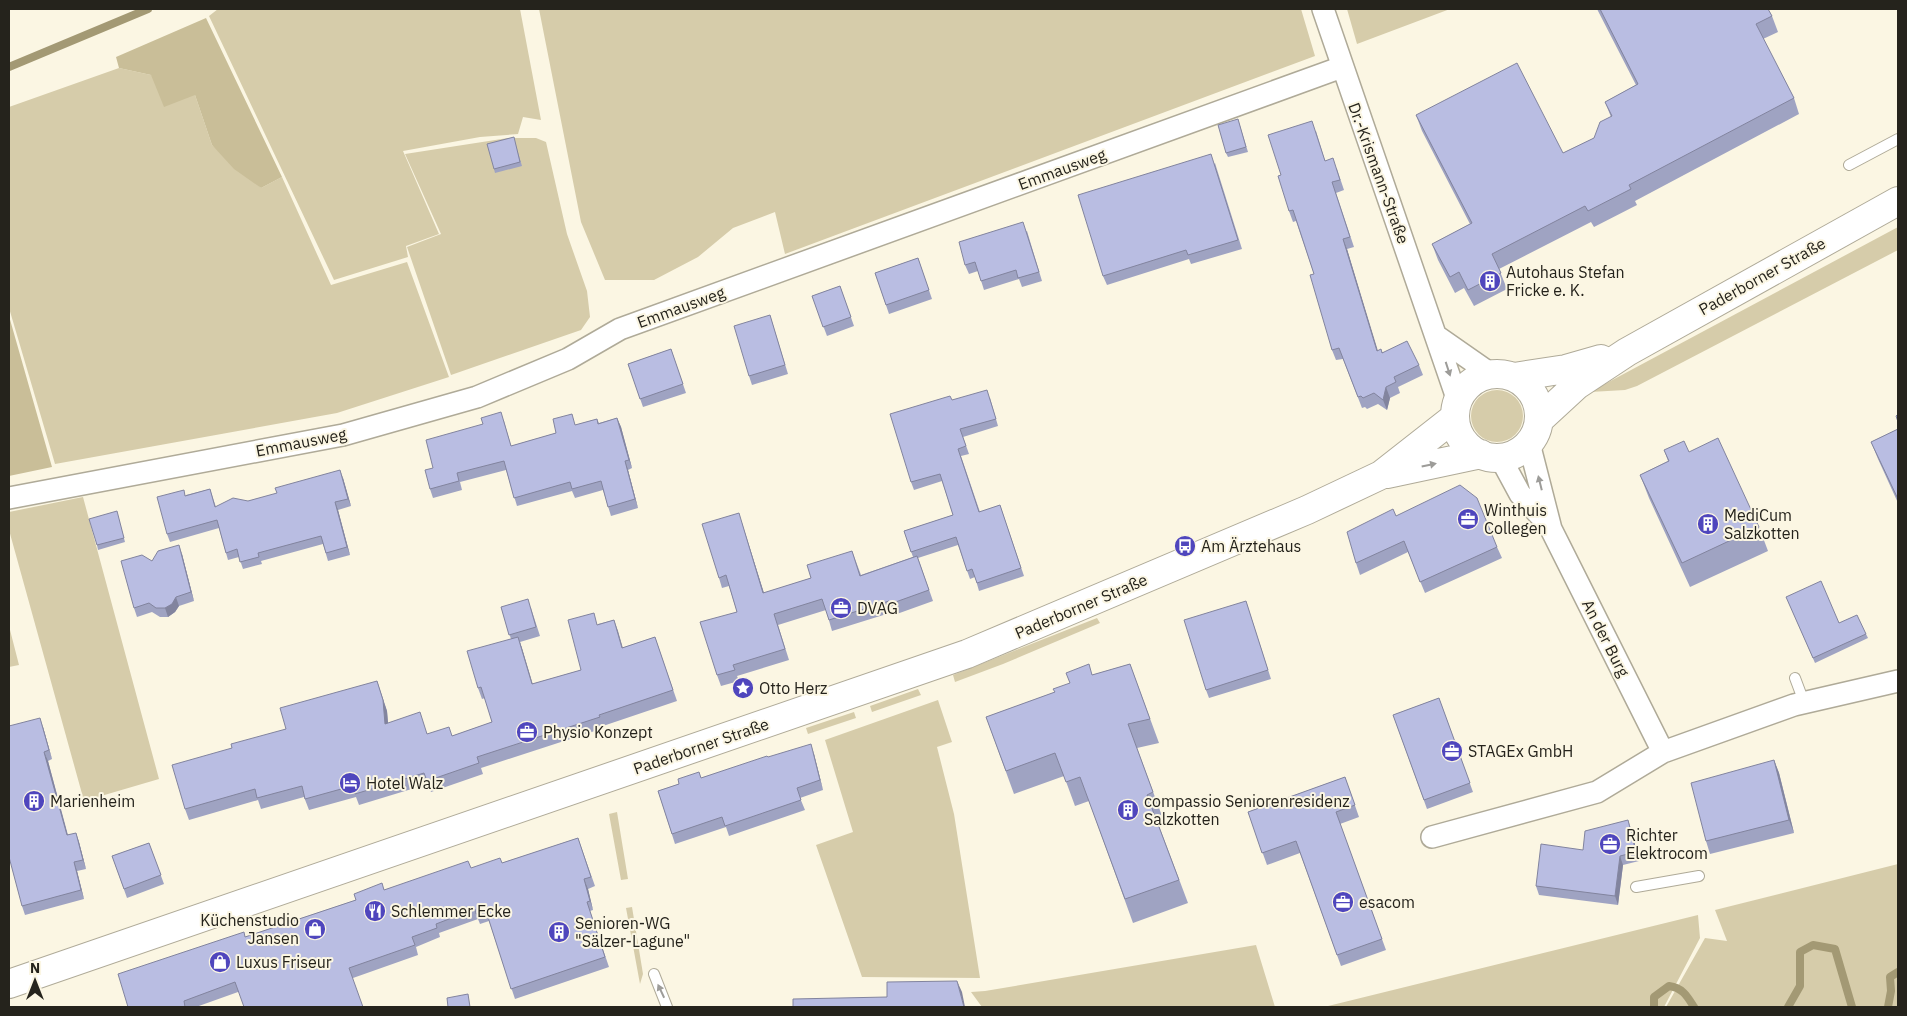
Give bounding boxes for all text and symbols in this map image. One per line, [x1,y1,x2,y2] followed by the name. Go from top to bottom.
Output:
[1344,100,1414,247] street label: Dr.-Krismann-Straße
[1015,144,1109,194] street label: Emmausweg
[1695,233,1829,319] street label: Paderborner Straße
[1506,262,1625,300] place label: Autohaus Stefan Fricke e. K.
[1478,269,1502,293] building icon: Autohaus Stefan Fricke e. K.
[634,282,728,332] street label: Emmausweg
[1444,362,1452,377] one-way arrow
[254,423,349,461] street label: Emmausweg
[1421,461,1437,469] one-way arrow
[1536,476,1544,491] one-way arrow
[1484,500,1547,538] place label: Winthuis Collegen
[1724,505,1800,543] place label: MediCum Salzkotten
[1456,507,1480,531] office icon: Winthuis Collegen
[1696,512,1720,536] building icon: MediCum Salzkotten
[1173,534,1197,558] bus stop icon: Am Ärztehaus
[1201,536,1301,556] place label: Am Ärztehaus
[1012,569,1150,643] street label: Paderborner Straße
[829,596,853,620] office icon: DVAG
[1578,596,1634,681] street label: An der Burg
[857,598,898,618] place label: DVAG
[731,676,755,700] place icon: Otto Herz
[759,678,827,698] place label: Otto Herz
[631,713,772,779] street label: Paderborner Straße
[515,720,539,744] office icon: Physio Konzept
[543,722,653,742] place label: Physio Konzept
[1440,739,1464,763] office icon: STAGEx GmbH
[1468,741,1573,761] place label: STAGEx GmbH
[338,771,362,795] hotel icon: Hotel Walz
[366,773,443,793] place label: Hotel Walz
[22,789,46,813] building icon: Marienheim
[50,791,135,811] place label: Marienheim
[1144,791,1350,829] place label: compassio Seniorenresidenz Salzkotten
[1116,798,1140,822] building icon: compassio Seniorenresidenz Salzkotten
[1626,825,1708,863] place label: Richter Elektrocom
[1598,832,1622,856] office icon: Richter Elektrocom
[1331,890,1355,914] office icon: esacom
[1359,892,1415,912] place label: esacom
[363,899,387,923] restaurant icon: Schlemmer Ecke
[391,901,511,921] place label: Schlemmer Ecke
[200,910,299,948] place label: Küchenstudio Jansen
[575,913,690,951] place label: Senioren-WG "Sälzer-Lagune"
[303,917,327,941] shop icon: Küchenstudio Jansen
[547,920,571,944] building icon: Senioren-WG "Sälzer-Lagune"
[208,950,232,974] shop icon: Luxus Friseur
[236,952,332,972] place label: Luxus Friseur
[10,956,60,1006] north arrow
[30,959,40,977] text: N
[657,984,665,998] one-way arrow

